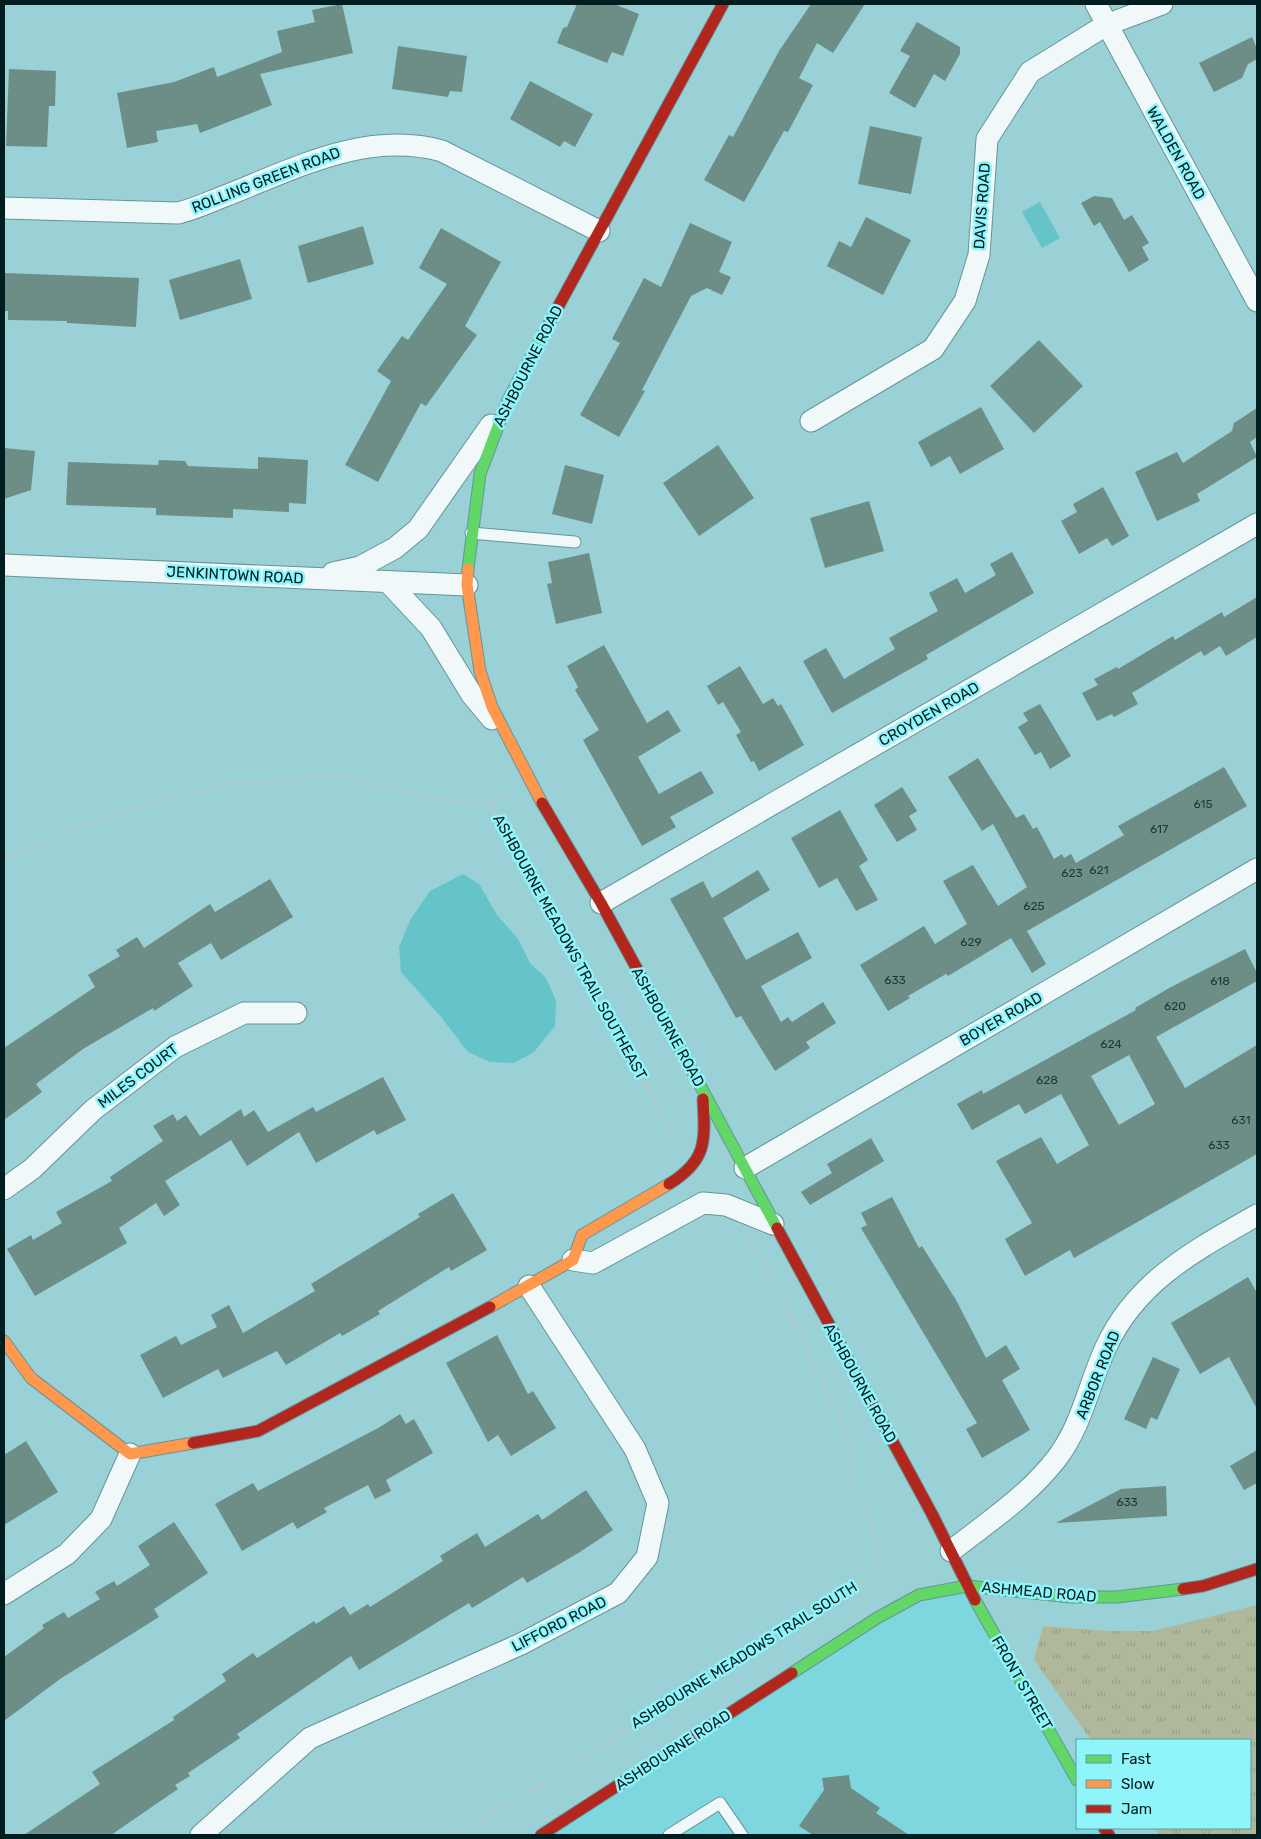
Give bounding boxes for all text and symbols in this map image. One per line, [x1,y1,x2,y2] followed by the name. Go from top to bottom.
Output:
[1143,103,1209,203] street label: WALDEN ROAD
[189,143,343,217] street label: ROLLING GREEN ROAD
[970,162,994,250] street label: DAVIS ROAD
[490,302,566,430] street label: ASHBOURNE ROAD
[166,562,304,588] street label: JENKINTOWN ROAD
[876,678,982,750] street label: CROYDEN ROAD
[1193,797,1213,811] house number: 615
[489,811,651,1083] street label: ASHBOURNE MEADOWS TRAIL SOUTHEAST
[1150,822,1168,836] house number: 617
[1089,863,1109,877] house number: 621
[1061,866,1083,880] house number: 623
[1023,899,1045,913] house number: 625
[960,935,982,949] house number: 629
[628,964,708,1090] street label: ASHBOURNE ROAD
[884,973,906,987] house number: 633
[1210,974,1230,988] house number: 618
[957,988,1045,1050] street label: BOYER ROAD
[1164,999,1186,1013] house number: 620
[1100,1037,1122,1051] house number: 624
[94,1040,182,1112] street label: MILES COURT
[1036,1073,1058,1087] house number: 628
[1231,1113,1251,1127] house number: 631
[1208,1138,1230,1152] house number: 633
[820,1320,900,1446] street label: ASHBOURNE ROAD
[1072,1328,1124,1422] street label: ARBOR ROAD
[1116,1495,1138,1509] house number: 633
[628,1578,860,1732] street label: ASHBOURNE MEADOWS TRAIL SOUTH
[981,1578,1097,1606] street label: ASHMEAD ROAD
[509,1592,609,1656] street label: LIFFORD ROAD
[988,1633,1056,1734] street label: FRONT STREET
[612,1706,734,1794] street label: ASHBOURNE ROAD
[1076,1739,1251,1829] legend
[1121,1750,1151,1768] text: Fast
[1121,1775,1154,1793] text: Slow
[1121,1800,1152,1818] text: Jam

